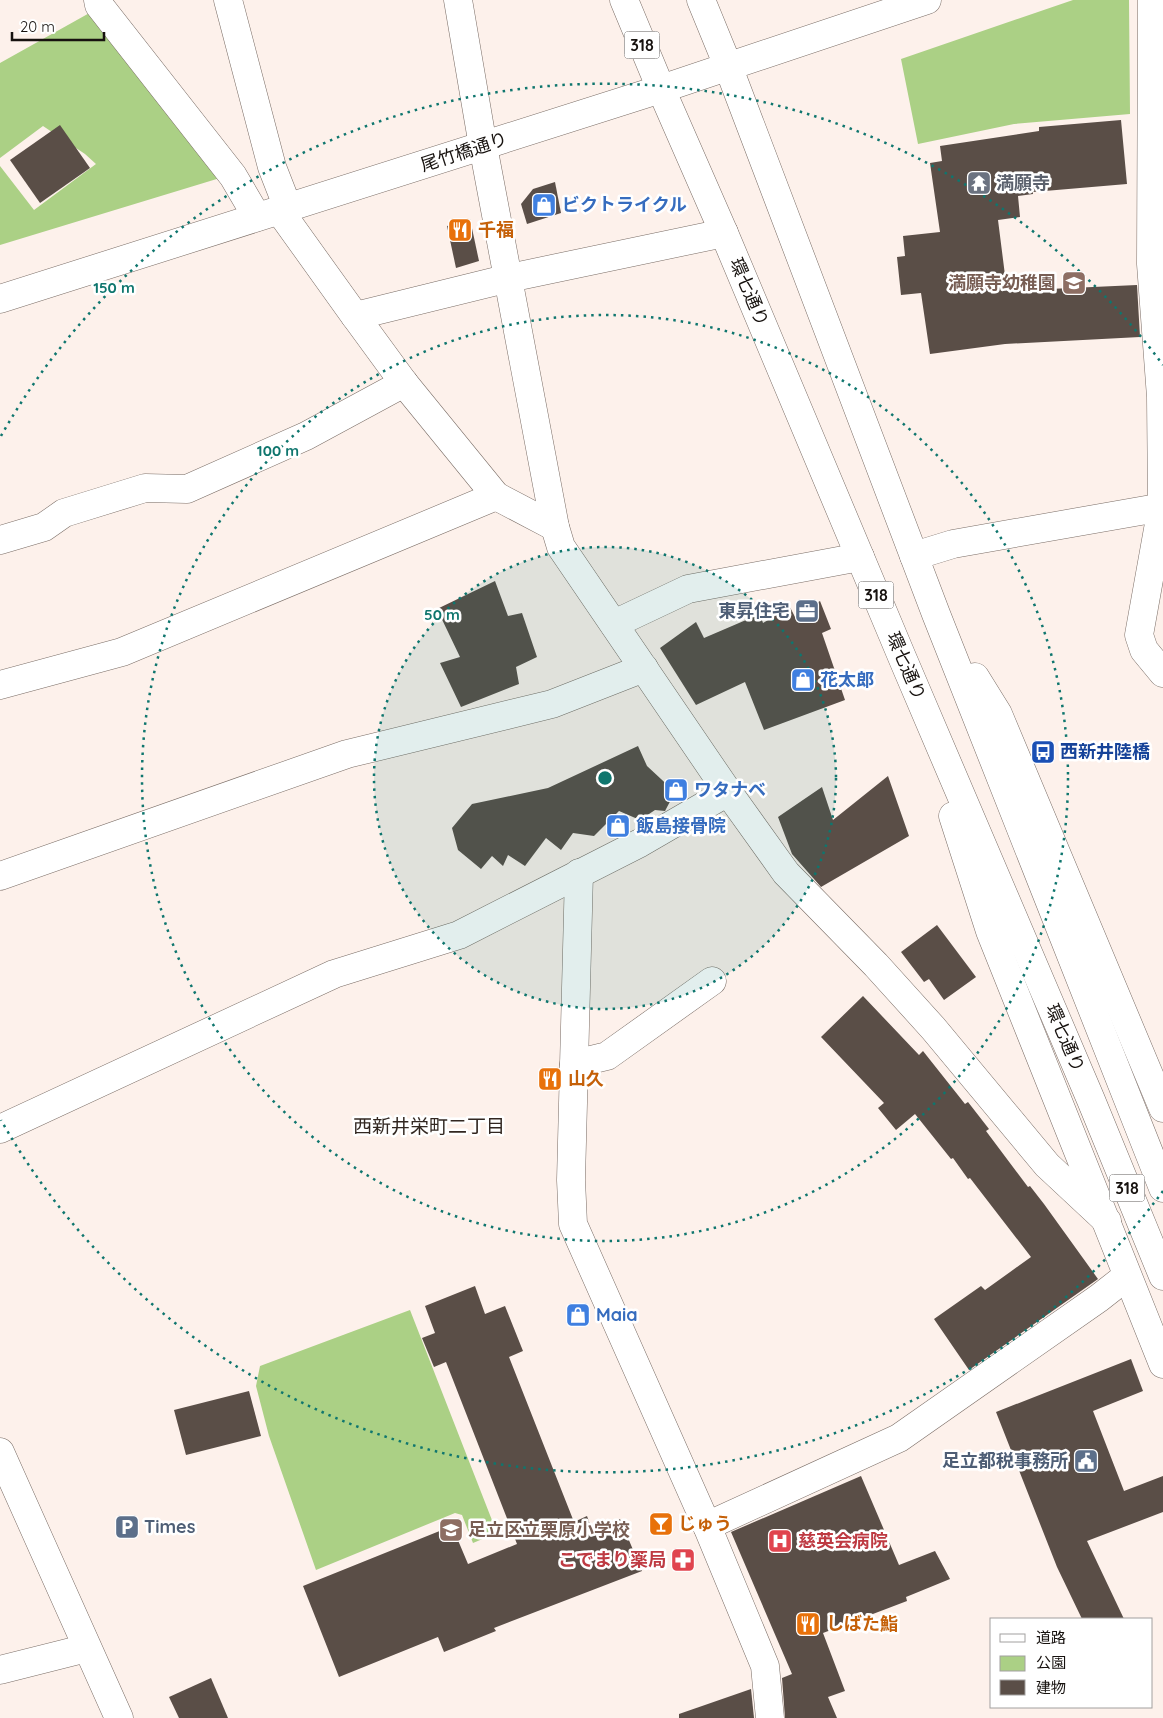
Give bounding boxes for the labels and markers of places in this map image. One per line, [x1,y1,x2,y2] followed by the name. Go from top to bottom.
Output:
[966,170,992,196] temple icon: 満願寺
[996,171,1050,194] place label: 満願寺
[531,192,557,218] shop icon: ビクトライクル
[562,193,687,216] place label: ビクトライクル
[447,217,473,243] restaurant icon: 千福
[478,218,514,241] place label: 千福
[1061,270,1087,296] school or university icon: 満願寺幼稚園
[948,271,1056,294] place label: 満願寺幼稚園
[794,598,820,624] office icon: 東昇住宅
[718,599,790,622] place label: 東昇住宅
[790,667,816,693] shop icon: 花太郎
[820,668,874,691] place label: 花太郎
[1030,739,1056,765] bus stop icon: 西新井陸橋
[1060,740,1150,763] place label: 西新井陸橋
[596,769,614,787] centre of rings
[663,777,689,803] shop icon: ワタナベ
[694,778,766,801] place label: ワタナベ
[605,813,631,839] shop icon: 飯島接骨院
[636,814,726,837] place label: 飯島接骨院
[537,1066,563,1092] restaurant icon: 山久
[568,1067,604,1090] place label: 山久
[565,1302,591,1328] shop icon: Maia
[596,1303,638,1326] place label: Maia
[1073,1448,1099,1474] public building icon: 足立都税事務所
[942,1449,1068,1472] place label: 足立都税事務所
[648,1511,674,1537] bar icon: じゅう
[678,1512,732,1535] place label: じゅう
[114,1514,140,1540] parking icon: Times
[144,1515,196,1538] place label: Times
[438,1517,464,1543] school or university icon: 足立区立栗原小学校
[468,1518,630,1541] place label: 足立区立栗原小学校
[767,1528,793,1554] hospital icon: 慈英会病院
[798,1529,888,1552] place label: 慈英会病院
[670,1547,696,1573] pharmacy icon: こでまり薬局
[558,1548,666,1571] place label: こでまり薬局
[795,1611,821,1637] restaurant icon: しばた鮨
[826,1612,898,1635] place label: しばた鮨

